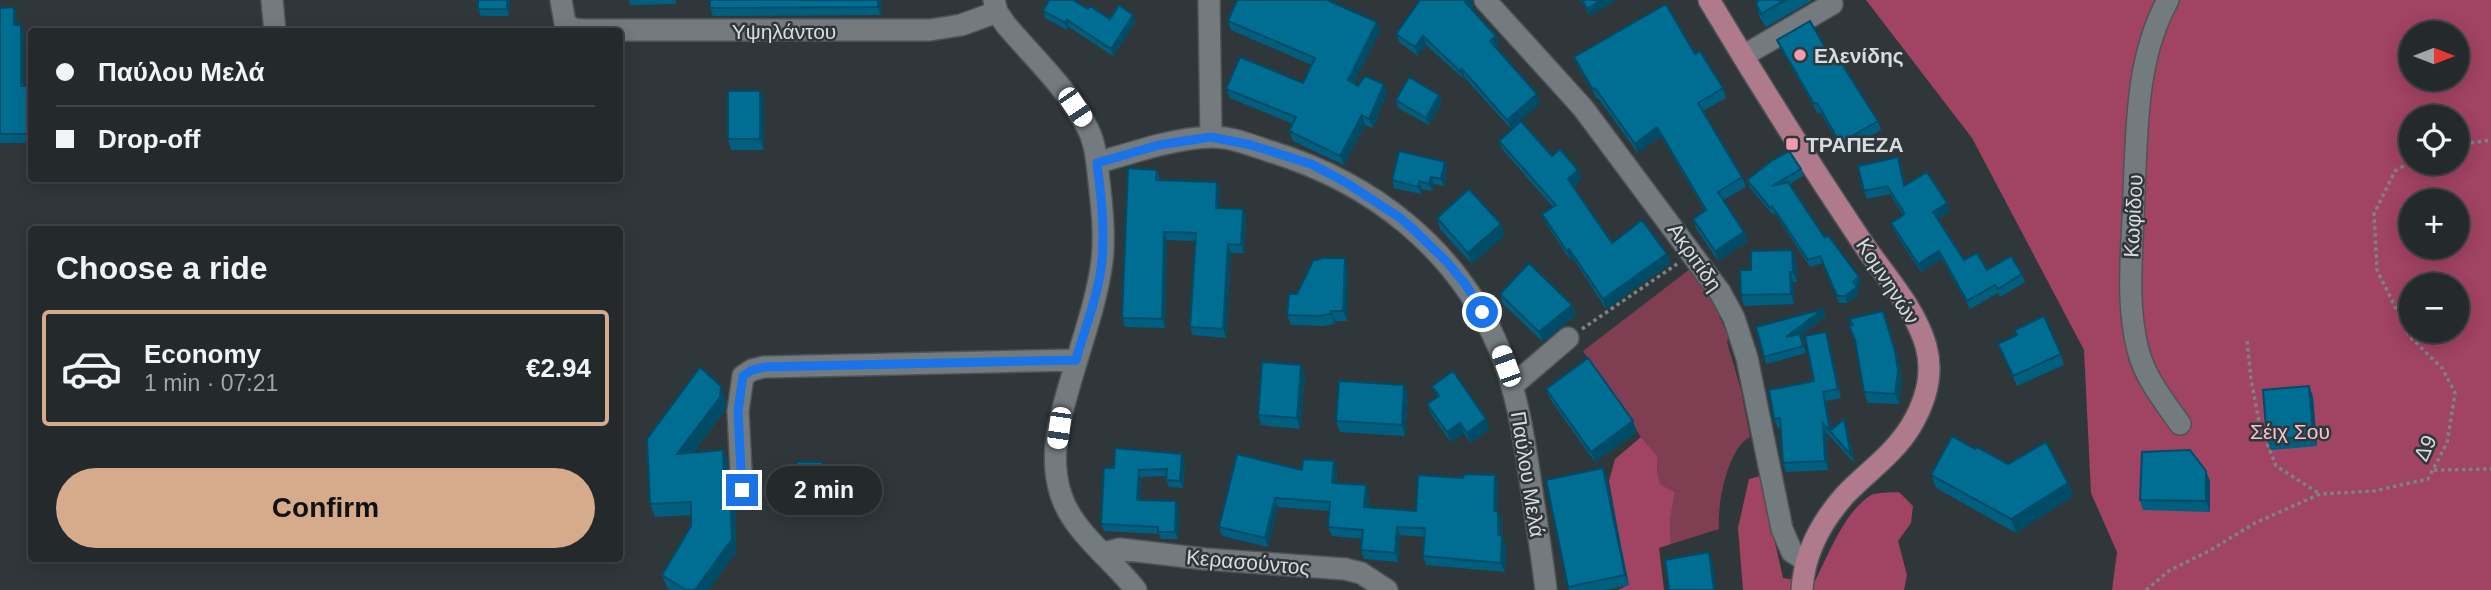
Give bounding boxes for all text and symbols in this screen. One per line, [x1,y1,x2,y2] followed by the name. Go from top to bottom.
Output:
[732,20,836,43] street label: Υψηλάντου
[2399,21,2469,91] north arrow
[2399,21,2469,343] map controls
[1814,44,1904,68] place label: Ελενίδης
[1792,47,1808,63] marker: Ελενίδης
[98,57,264,87] text: Παύλου Μελά
[1055,84,1096,130] car
[2399,105,2469,175] button: locate
[98,124,201,154] text: Drop-off
[1806,133,1904,156] place label: ΤΡΑΠΕΖΑ
[1784,136,1800,152] marker: ΤΡΑΠΕΖΑ
[2119,174,2147,258] street label: Κωφίδου
[2399,189,2469,259] button: +
[1663,219,1727,295] street label: Ακριτίδη
[1852,234,1924,328] street label: Κομνηνών
[56,250,268,286] text: Choose a ride
[2399,273,2469,343] button: −
[1466,296,1498,328] route start
[60,337,123,400] icon: car
[144,339,261,369] text: Economy
[1489,343,1524,389] car
[526,353,591,383] text: €2.94
[144,370,278,396] text: 1 min · 07:21
[1046,406,1073,450] car
[1507,409,1549,539] street label: Παύλου Μελά
[2250,420,2330,443] park label: Σέιχ Σου
[2409,431,2441,465] street label: Δ9
[766,466,882,514] callout: 2 min
[56,468,595,548] button: Confirm
[726,474,758,506] route end
[794,477,854,503] text: 2 min
[1185,545,1311,579] street label: Κερασούντος

